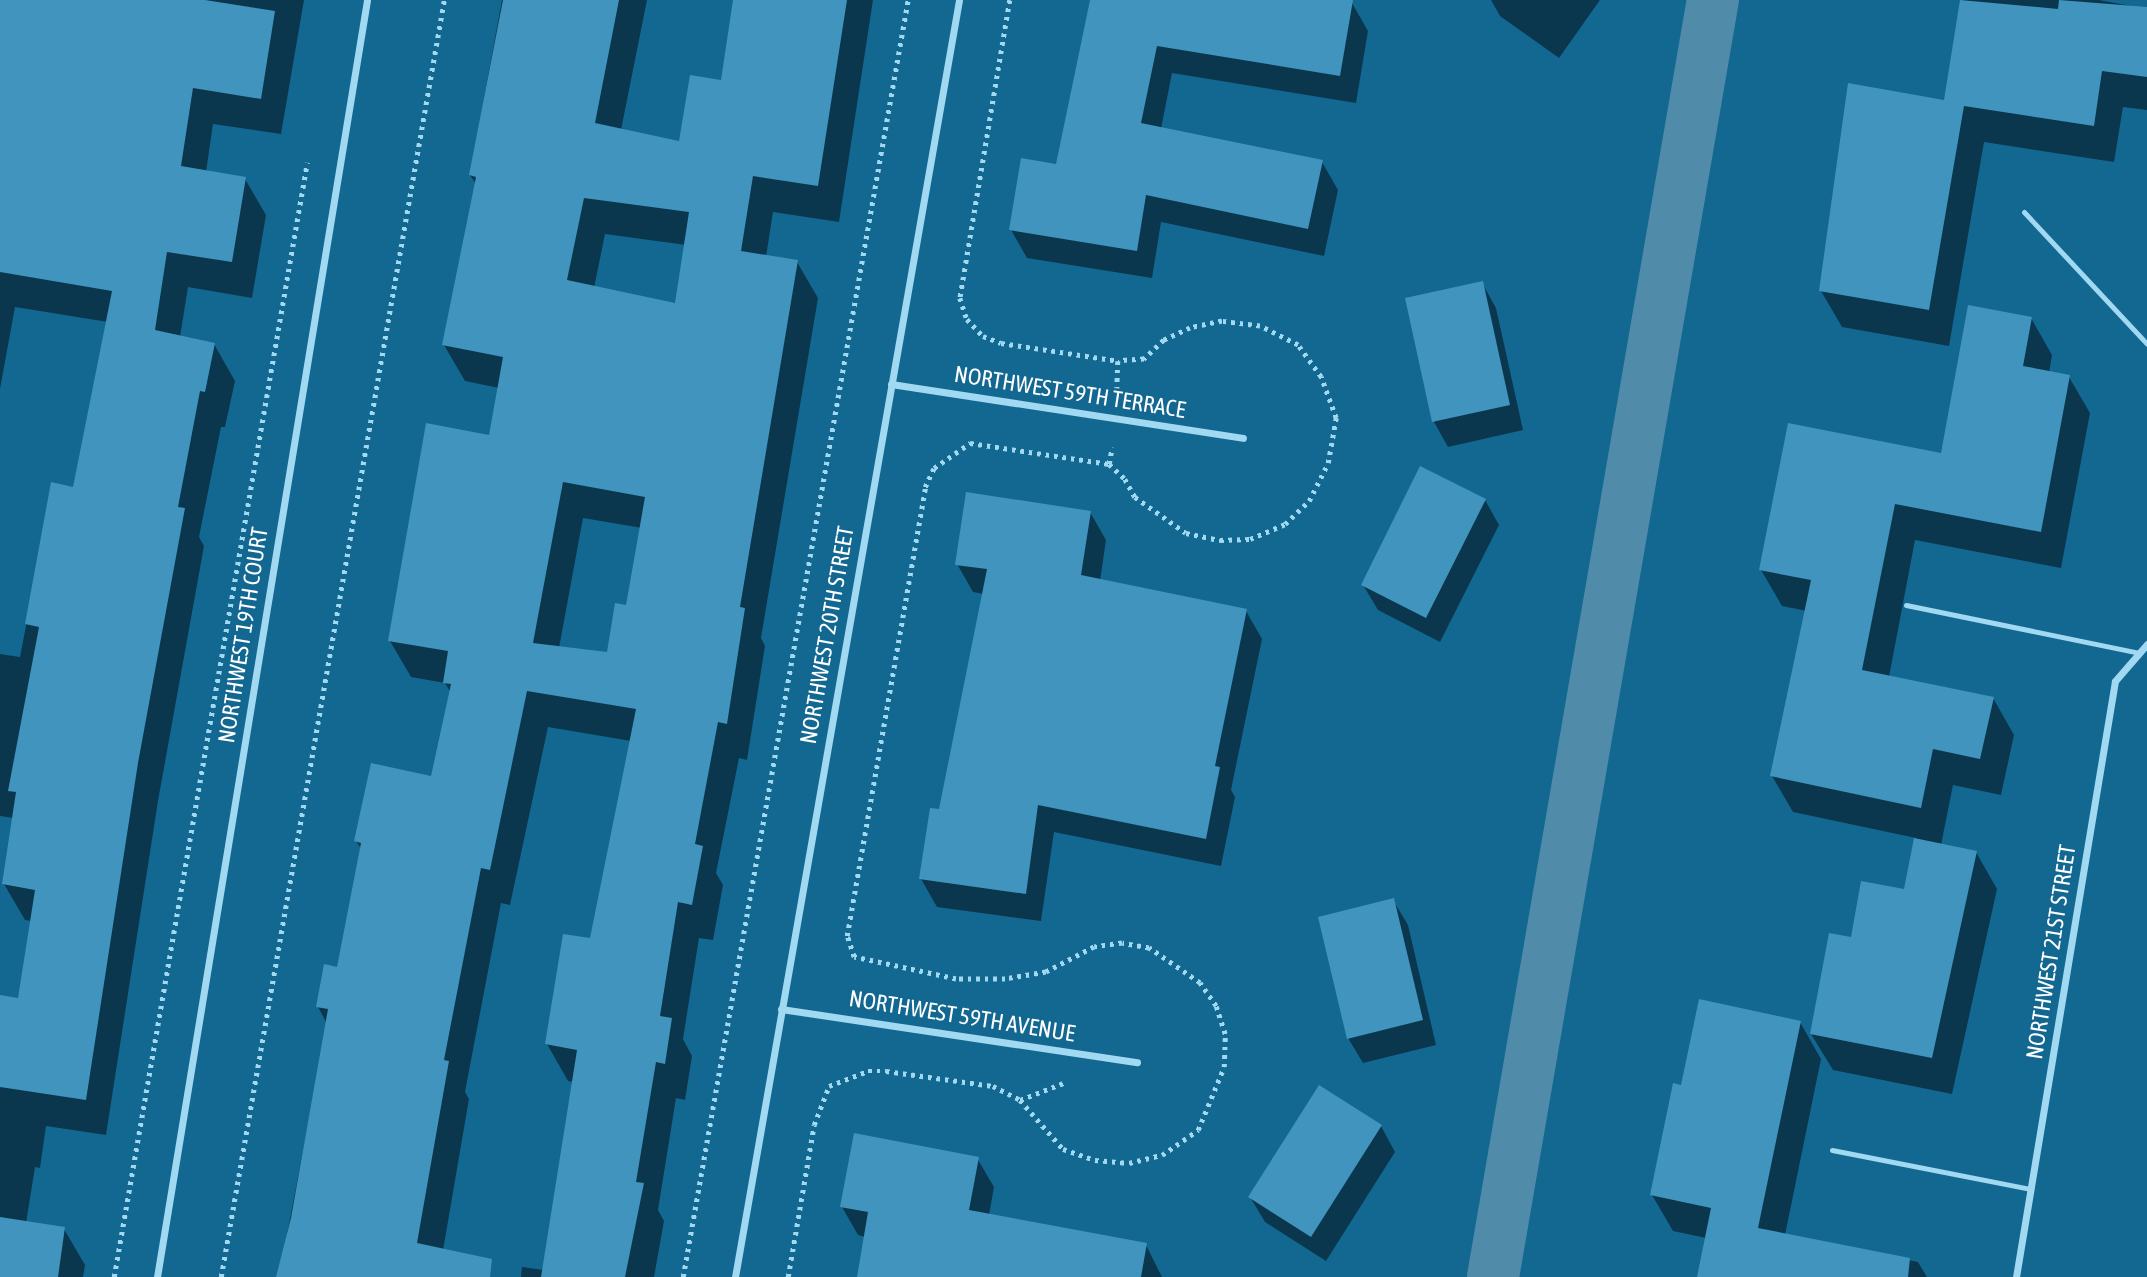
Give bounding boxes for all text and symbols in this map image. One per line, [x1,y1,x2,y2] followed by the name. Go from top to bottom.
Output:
[952,360,1188,424] street label: NORTHWEST 59TH TERRACE
[794,524,860,746] street label: NORTHWEST 20TH STREET
[212,525,274,745] street label: NORTHWEST 19TH COURT
[2020,843,2082,1061] street label: NORTHWEST 21ST STREET
[847,985,1077,1047] street label: NORTHWEST 59TH AVENUE

